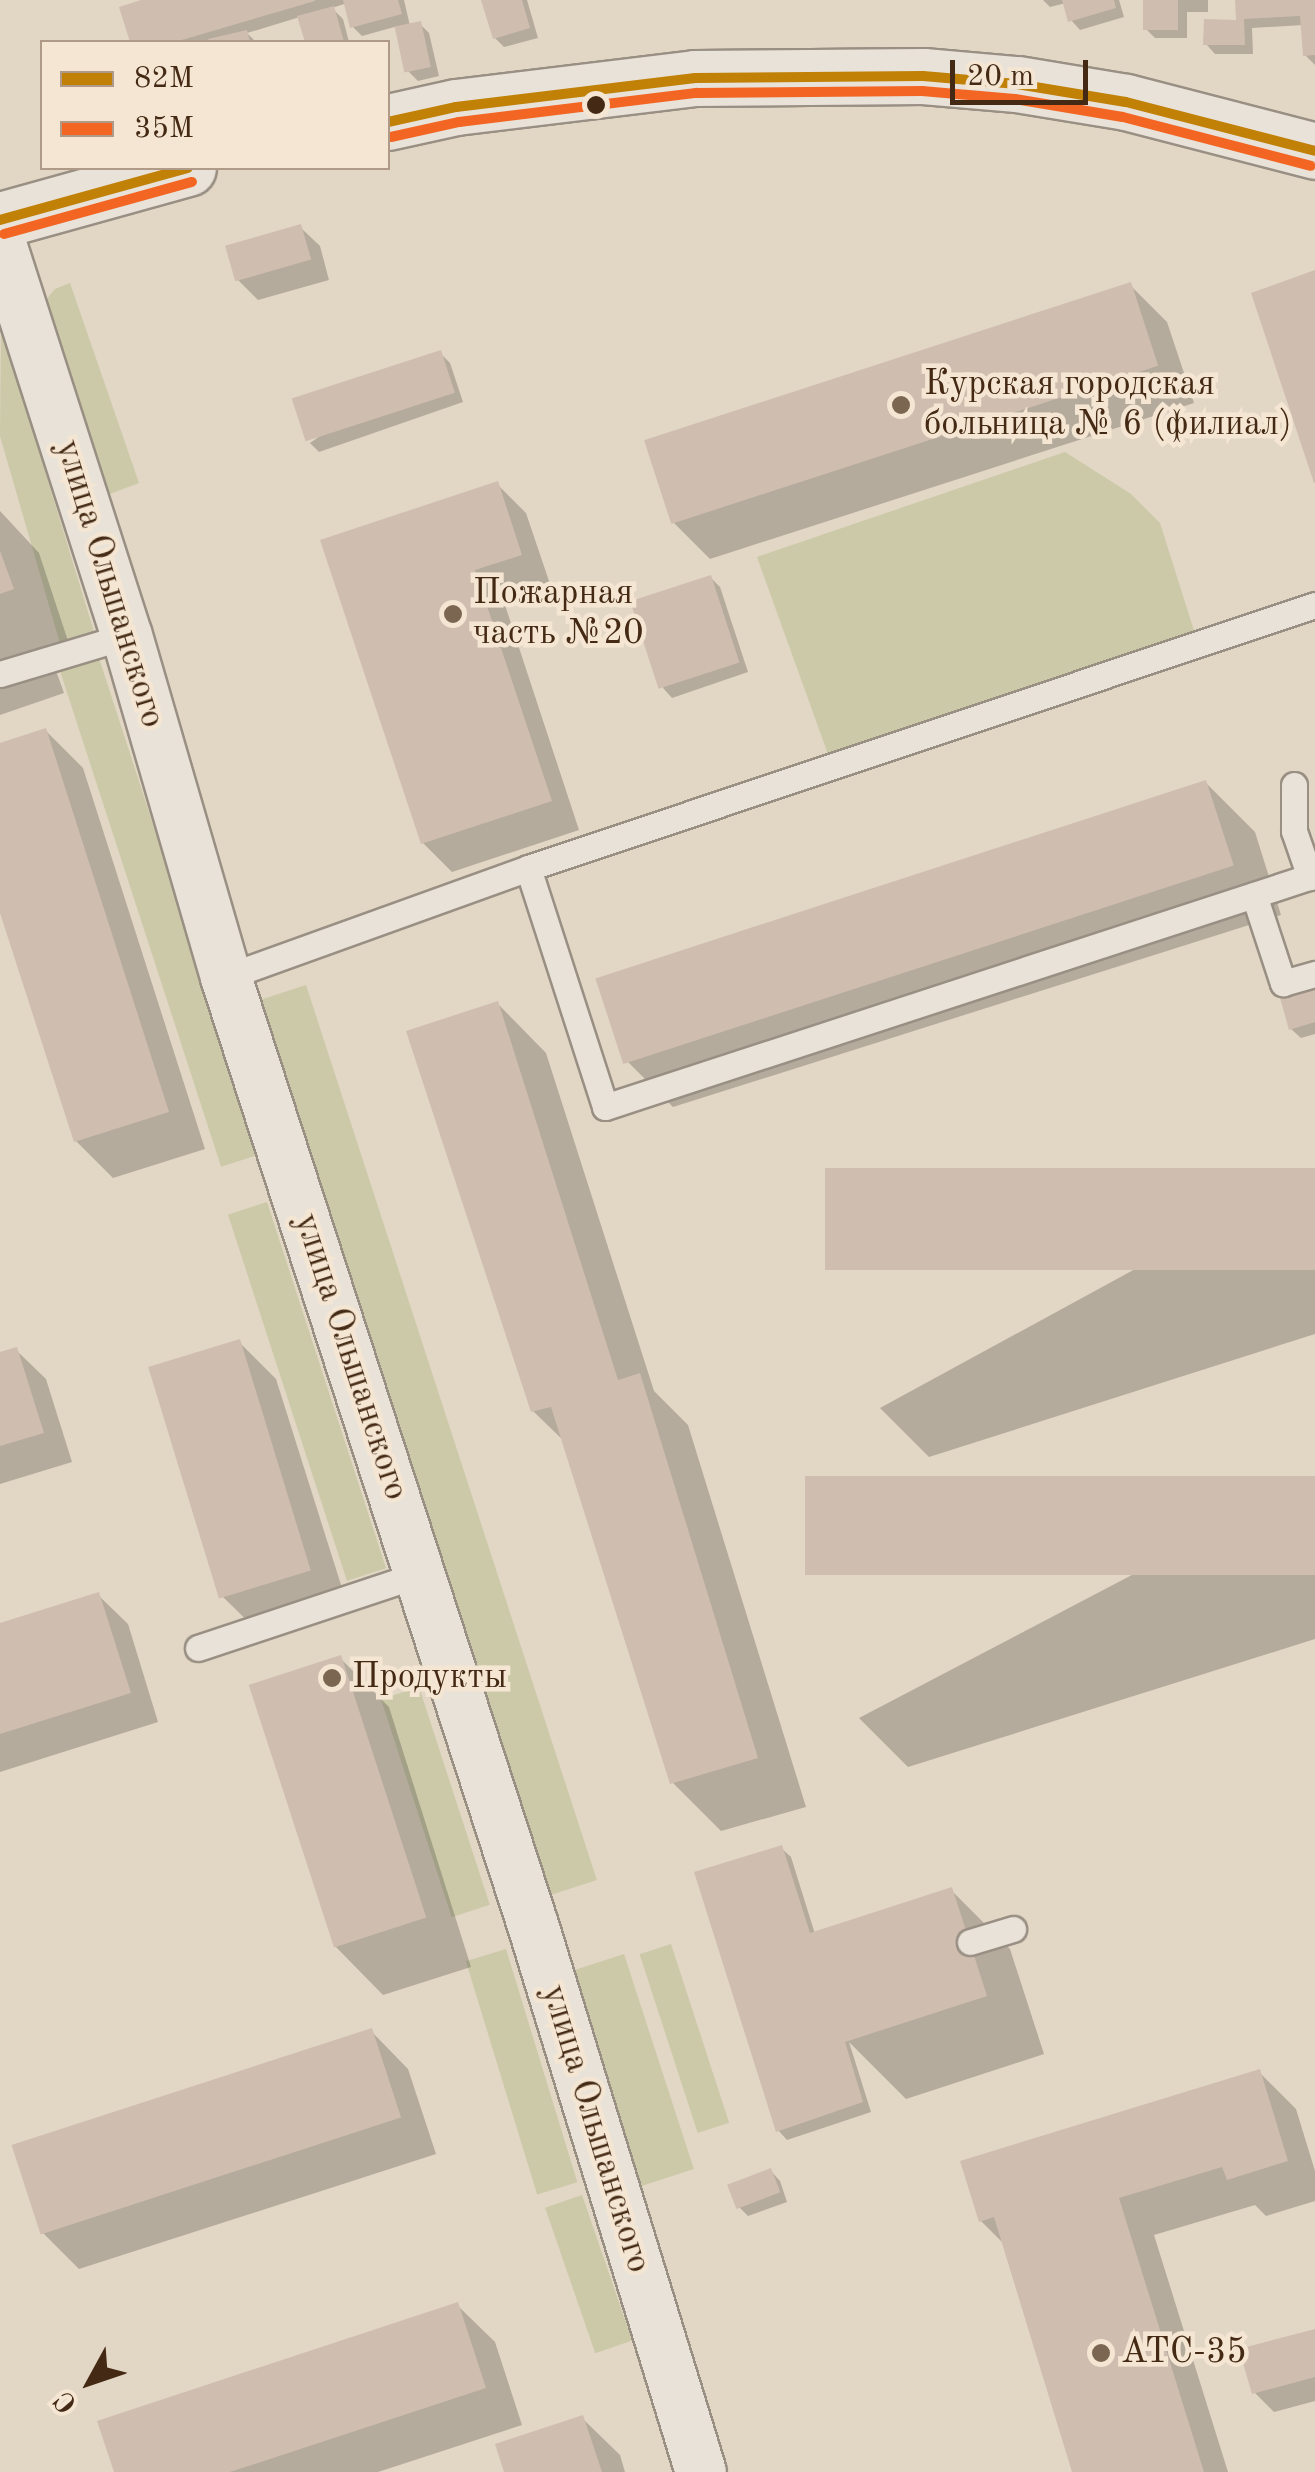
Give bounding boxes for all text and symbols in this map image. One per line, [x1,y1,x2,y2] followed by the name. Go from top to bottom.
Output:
[40,40,390,170] legend
[955,40,1092,102] scale bar
[967,62,1034,92] text: 20 m
[134,64,194,94] text: 82М
[586,95,606,115] unlabelled marker
[134,114,194,144] text: 35М
[924,364,1292,446] place label: Курская городская больница № 6 (филиал)
[888,392,914,418] marker: Курская городская больница № 6 (филиал)
[45,435,173,733] street label: улица Ольшанского
[473,573,644,655] place label: Пожарная часть №20
[442,603,464,625] marker: Пожарная часть №20
[284,1208,416,1506] street label: улица Ольшанского
[352,1657,507,1699] place label: Продукты
[321,1667,343,1689] marker: Продукты
[531,1980,659,2278] street label: улица Ольшанского
[40,2332,140,2432] north arrow
[1121,2332,1247,2374] place label: АТС-35
[1090,2342,1112,2364] marker: АТС-35
[50,2385,84,2417] text: С

